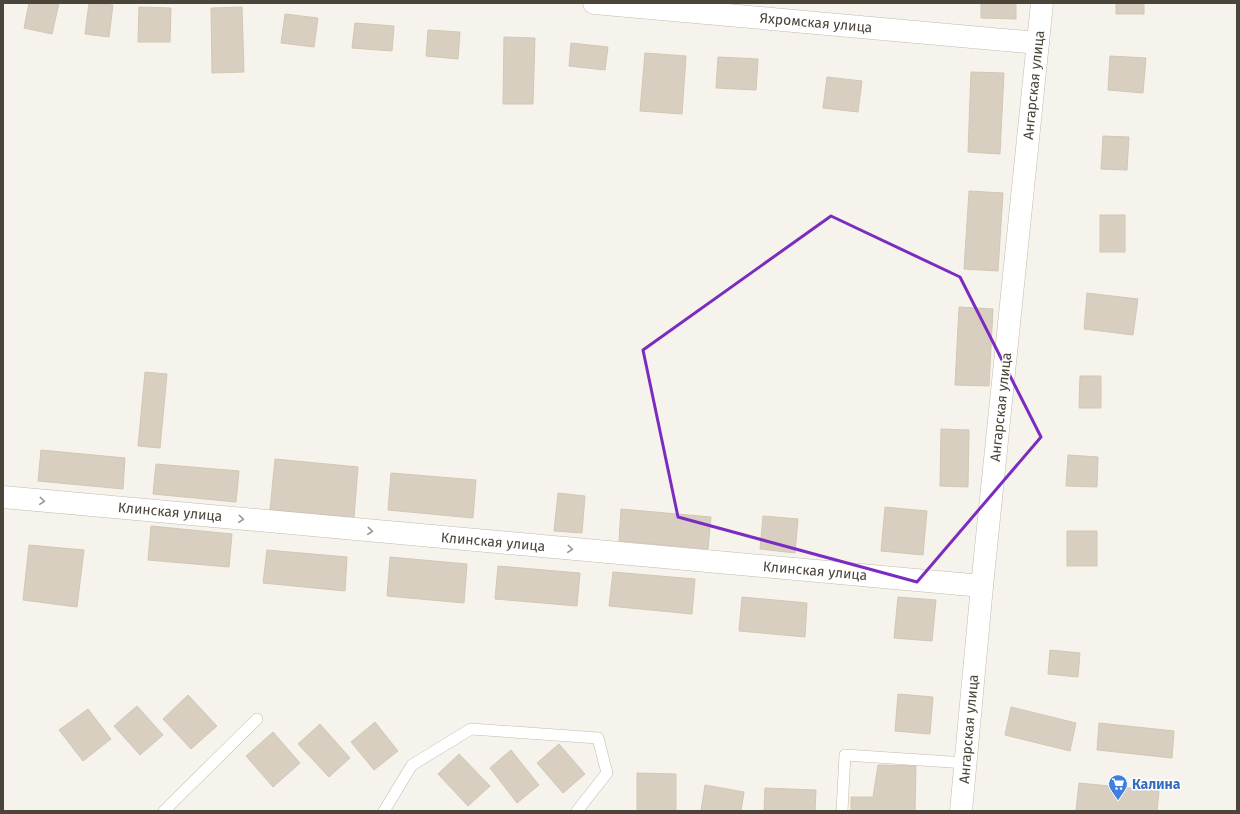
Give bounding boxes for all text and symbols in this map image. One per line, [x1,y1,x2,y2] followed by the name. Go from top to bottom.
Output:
[759,10,873,36] street label: Яхромская улица
[1020,30,1048,140] street label: Ангарская улица
[987,352,1015,462] street label: Ангарская улица
[39,496,45,505] one-way arrow
[117,499,223,525] street label: Клинская улица
[238,514,244,523] one-way arrow
[367,526,374,535] one-way arrow
[440,529,546,555] street label: Клинская улица
[567,544,573,553] one-way arrow
[762,558,868,584] street label: Клинская улица
[956,674,982,784] street label: Ангарская улица
[1107,773,1129,801] supermarket icon: Калина
[1132,776,1181,793] place label: Калина

